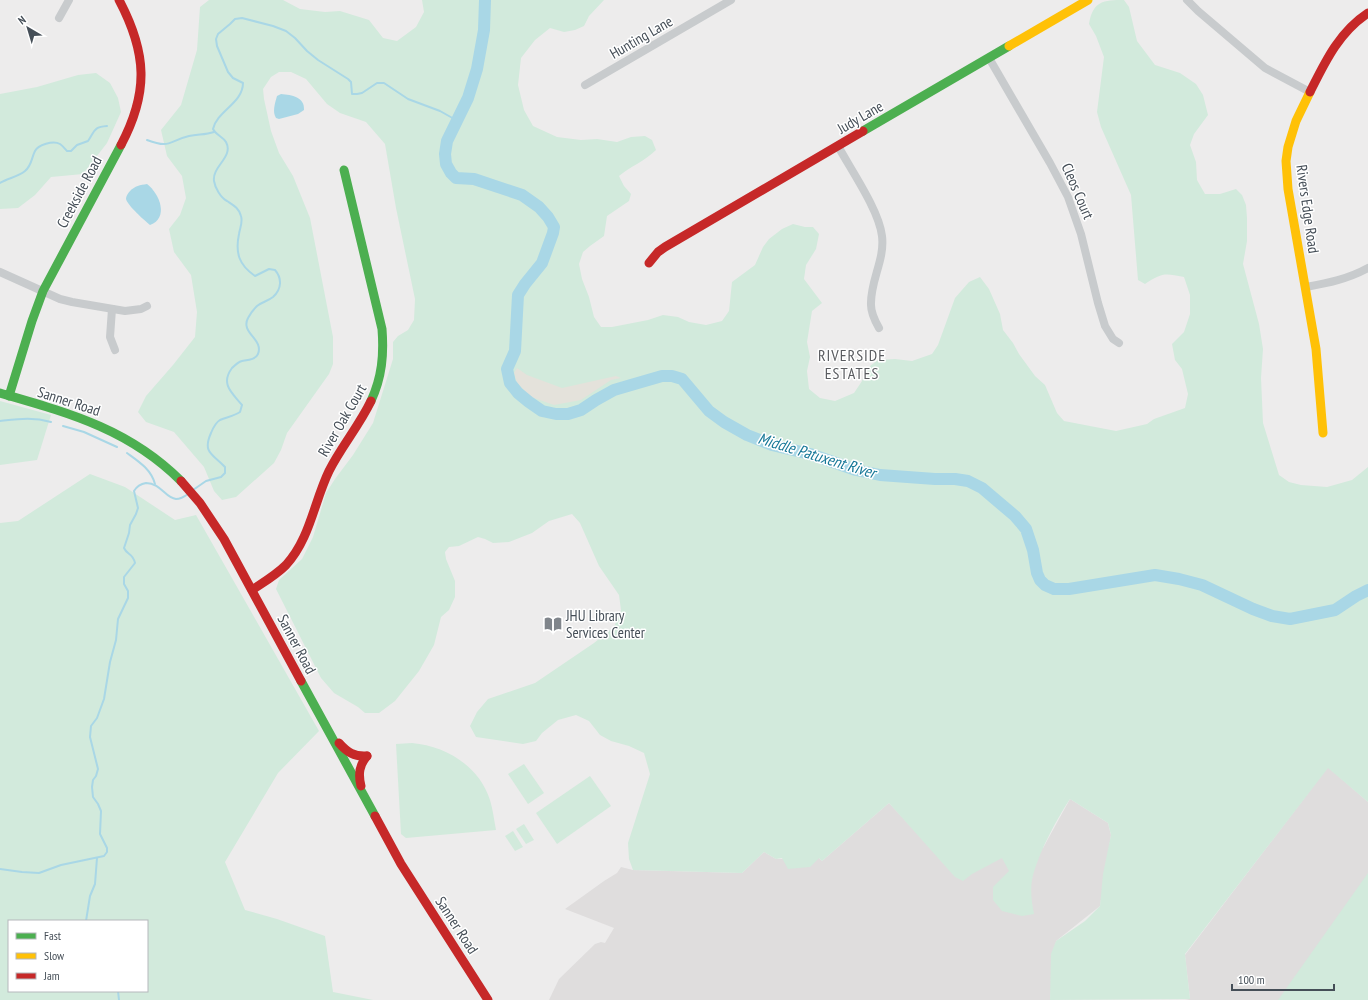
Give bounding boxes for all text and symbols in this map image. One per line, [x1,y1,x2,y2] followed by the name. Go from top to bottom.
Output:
[8,8,48,48] north arrow
[606,11,676,63] street label: Hunting Lane
[15,13,29,27] text: N
[833,96,886,138] street label: Judy Lane
[52,153,106,231] street label: Creekside Road
[1058,160,1098,222] street label: Cleos Court
[1292,164,1324,254] street label: Rivers Edge Road
[818,345,886,383] district label: RIVERSIDE ESTATES
[314,380,370,460] street label: River Oak Court
[35,382,103,420] street label: Sanner Road
[756,428,881,483] water label: Middle Patuxent River
[565,606,646,642] place label: JHU Library Services Center
[273,611,321,677] street label: Sanner Road
[543,614,563,634] library icon: JHU Library Services Center
[431,893,483,957] street label: Sanner Road
[8,920,148,992] legend
[44,928,62,943] text: Fast
[44,948,65,963] text: Slow
[1232,966,1334,992] scale bar
[43,968,60,983] text: Jam
[1238,972,1265,987] text: 100 m

